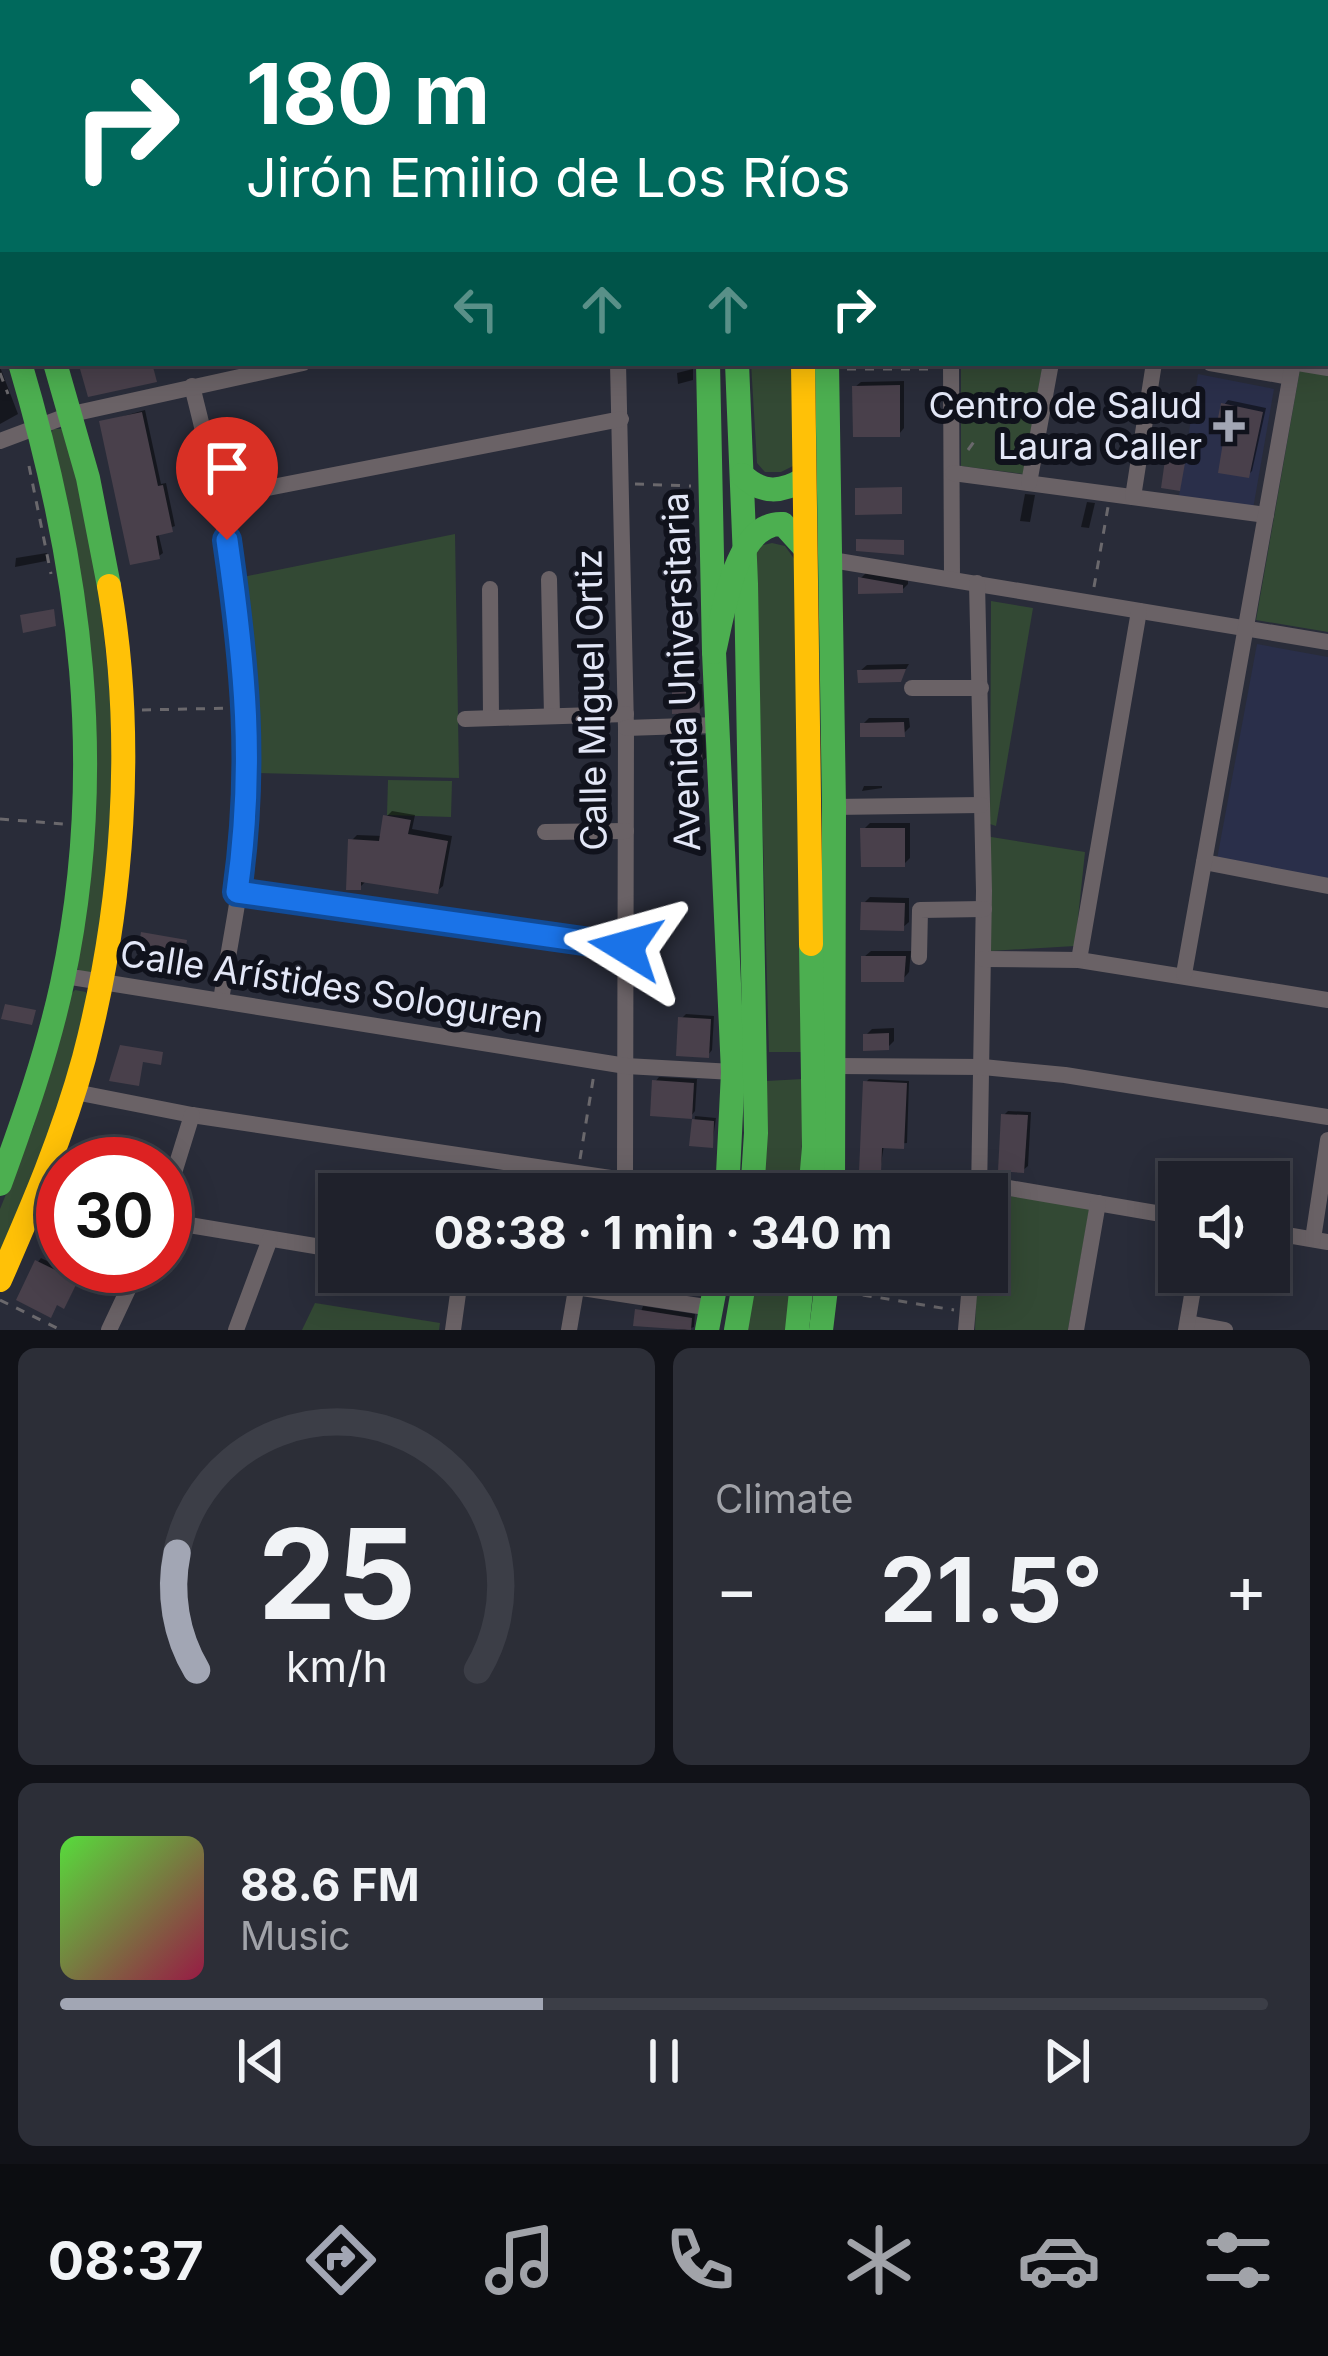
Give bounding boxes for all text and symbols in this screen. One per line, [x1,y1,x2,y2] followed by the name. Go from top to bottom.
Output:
[246,43,490,144] text: 180 m
[48,48,204,204] icon: right
[246,145,850,210] text: Jirón Emilio de Los Ríos
[443,276,509,342] icon: left
[569,276,635,342] icon: ahead
[695,276,761,342] icon: ahead
[821,276,887,342] icon: right
[928,383,1202,468] place label: Centro de Salud Laura Caller
[1213,410,1245,442] marker: Centro de Salud Laura Caller
[176,417,278,540] pin
[194,435,260,501] icon: arrive
[653,492,709,852] street label: Avenida Universitaria
[566,549,616,851] street label: Calle Miguel Ortiz
[563,884,689,1010] position arrow
[117,931,547,1041] street label: Calle Arístides Sologuren
[36,1137,192,1293] speed limit sign: 30
[1158,1161,1290,1293] map controls
[1158,1161,1290,1293] button: sound
[434,1205,892,1260] text: 08:38 · 1 min · 340 m
[715,1475,854,1522] text: Climate
[257,1498,416,1649] text: 25
[880,1535,1103,1644] text: 21.5°
[715,1549,759,1629] text: −
[1224,1549,1268,1629] text: +
[286,1639,387,1691] text: km/h
[240,1857,420,1912] text: 88.6 FM
[240,1912,351,1959] text: Music
[228,2028,294,2094] icon: previous
[631,2028,697,2094] icon: pause
[1034,2028,1100,2094] icon: next
[299,2218,383,2302] icon: directions
[478,2218,562,2302] icon: music
[658,2218,742,2302] icon: phone
[837,2218,921,2302] icon: climate
[1017,2218,1101,2302] icon: car
[1196,2218,1280,2302] icon: filters
[48,2228,204,2293] text: 08:37

